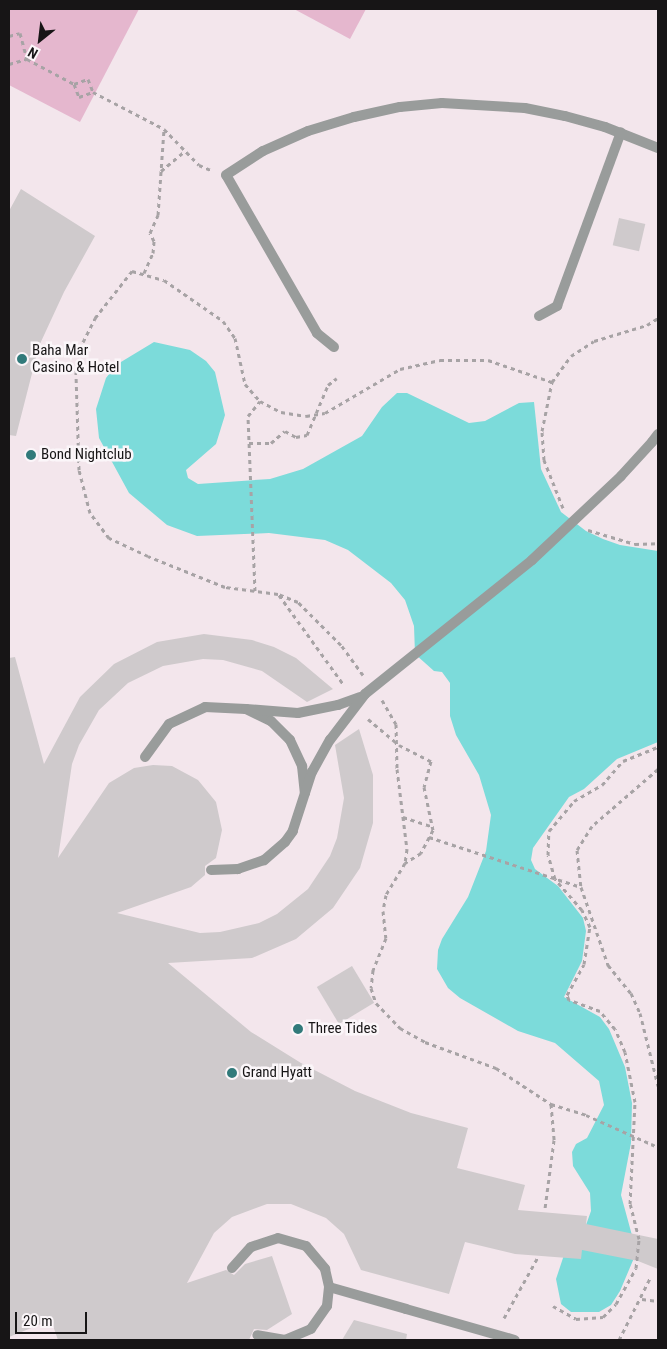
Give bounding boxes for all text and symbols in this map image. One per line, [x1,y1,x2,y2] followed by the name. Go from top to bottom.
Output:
[15,15,65,65] north arrow
[25,44,40,62] text: N
[32,341,120,376] place label: Baha Mar Casino & Hotel
[16,353,28,365] marker: Baha Mar Casino & Hotel
[41,446,132,464] place label: Bond Nightclub
[25,449,37,461] marker: Bond Nightclub
[308,1020,378,1038] place label: Three Tides
[292,1023,304,1035] marker: Three Tides
[242,1064,312,1082] place label: Grand Hyatt
[226,1067,238,1079] marker: Grand Hyatt
[18,1302,90,1334] scale bar
[23,1312,53,1330] text: 20 m

